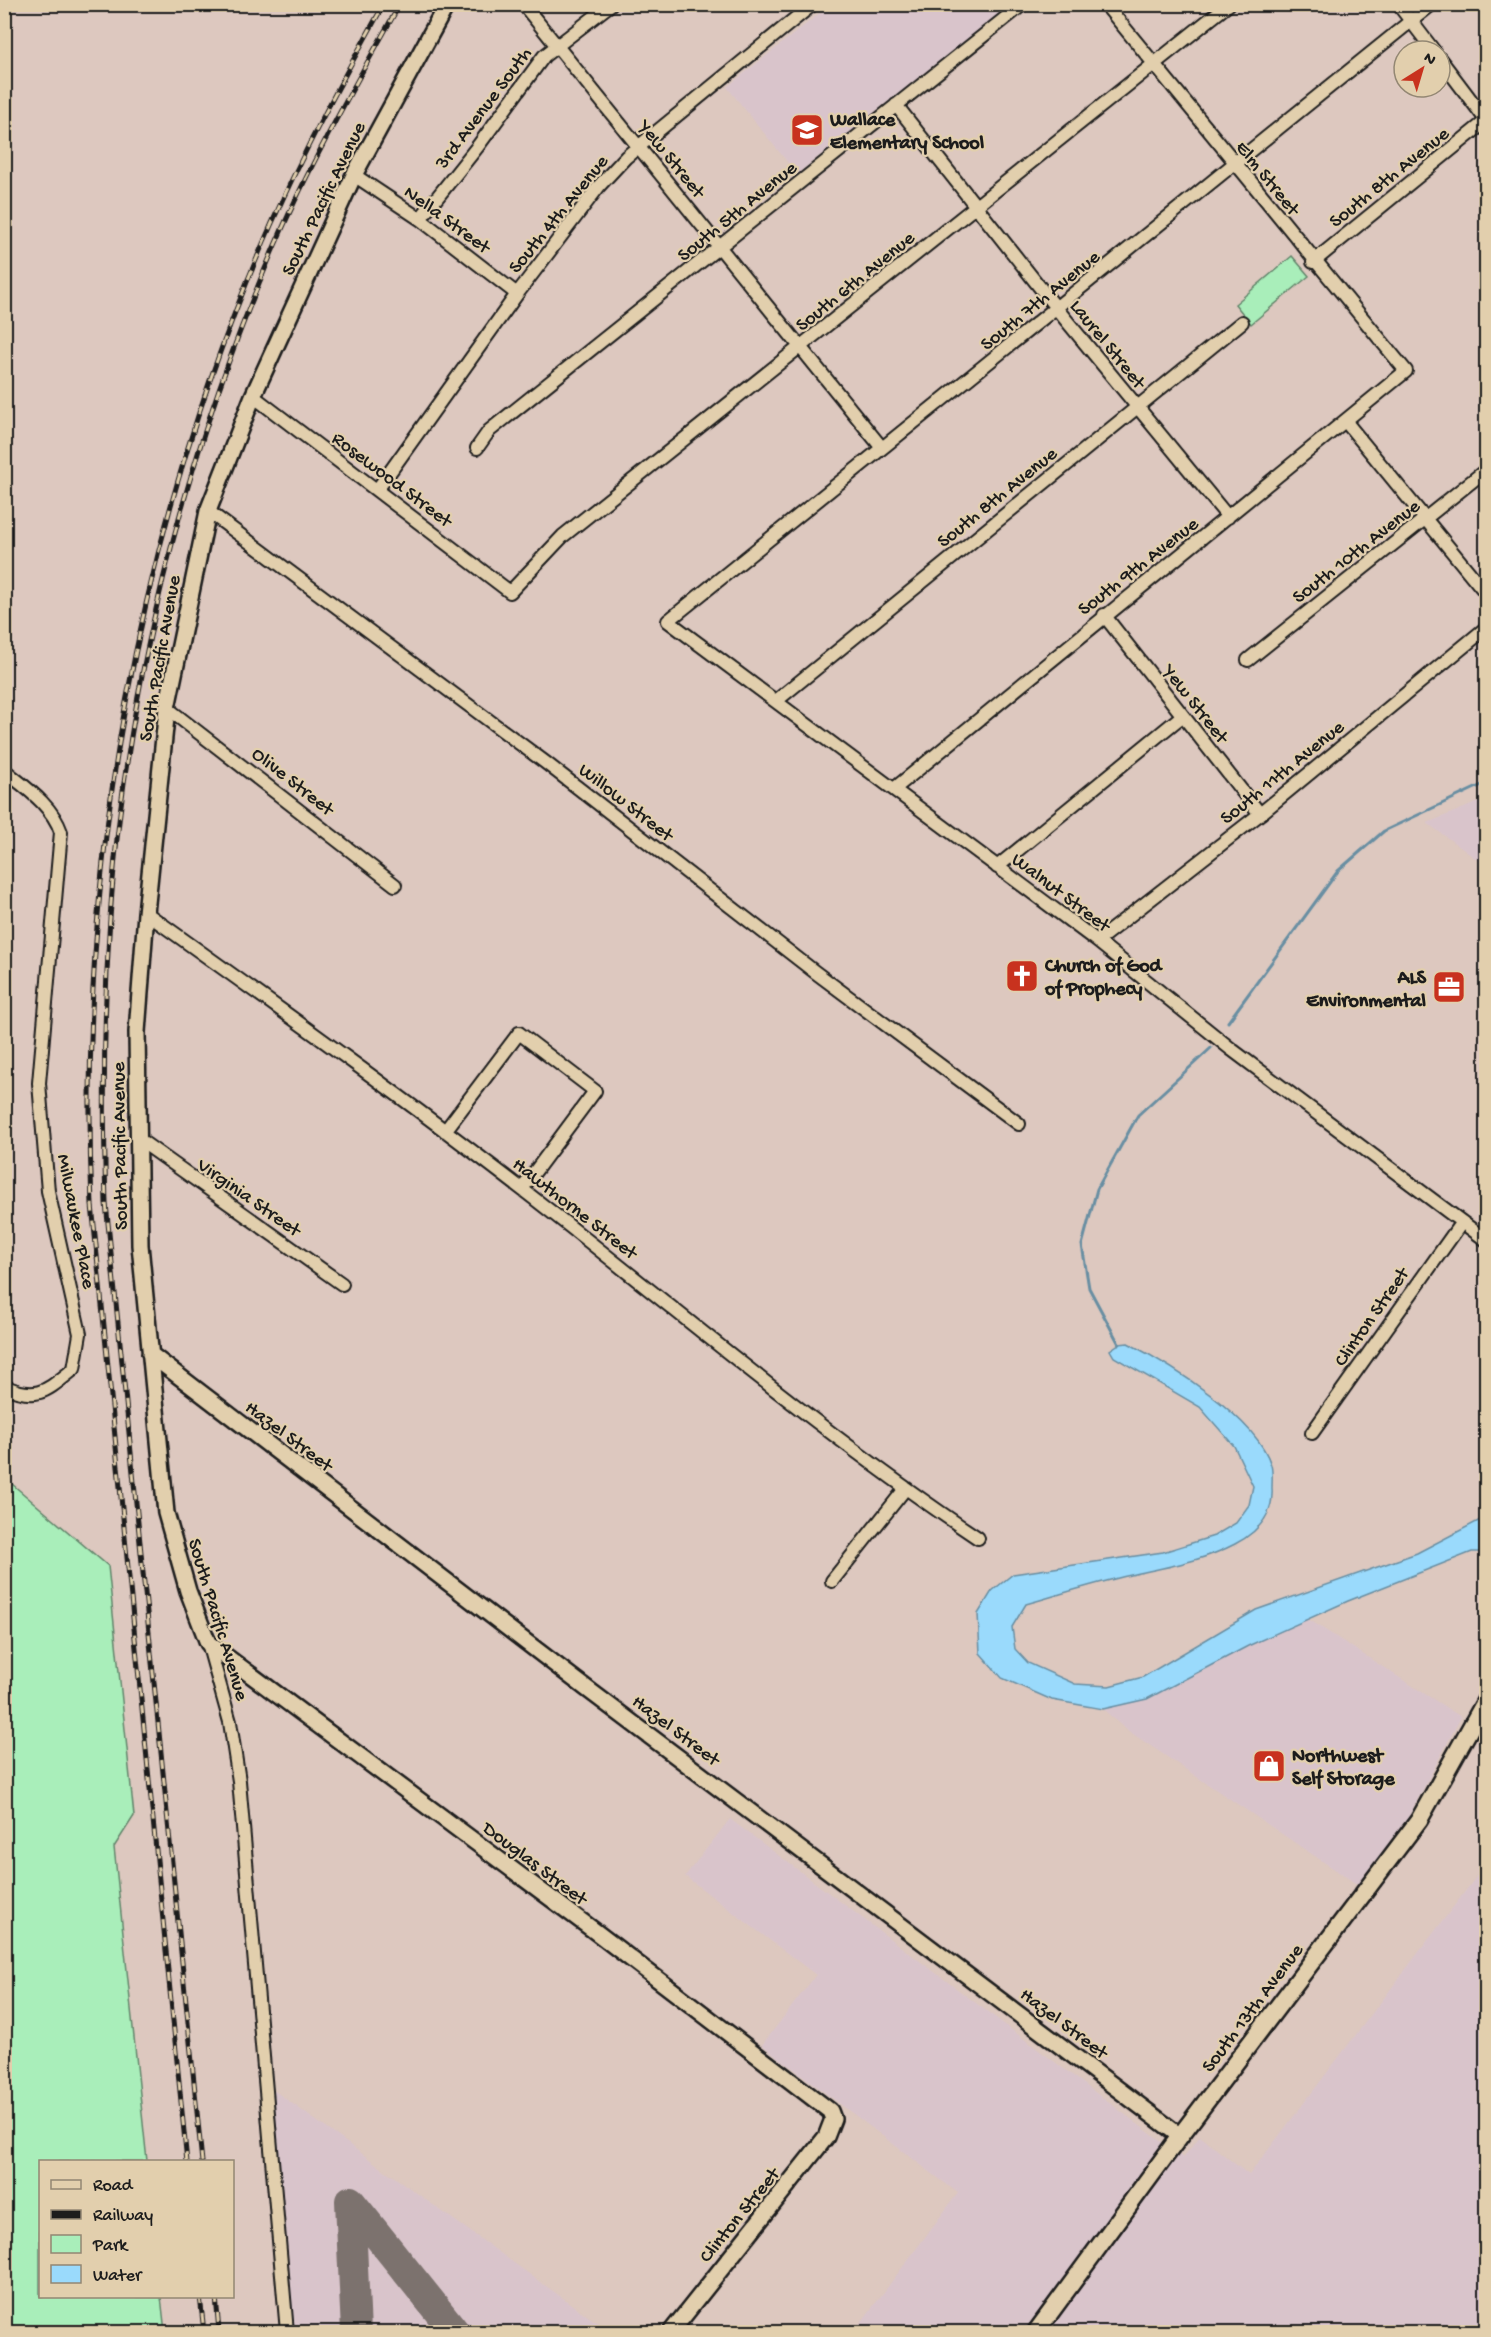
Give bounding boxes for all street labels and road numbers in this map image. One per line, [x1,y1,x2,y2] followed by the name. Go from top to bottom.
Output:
[431,43,538,175] street label: 3rd Avenue South
[631,115,710,205] street label: Yew Street
[278,118,373,280] street label: South Pacific Avenue
[1326,123,1455,234] street label: South 8th Avenue
[1229,137,1304,222] street label: Elm Street
[505,151,615,279] street label: South 4th Avenue
[674,157,803,268] street label: South 5th Avenue
[398,182,495,261] street label: Nella Street
[792,227,921,338] street label: South 6th Avenue
[977,246,1106,357] street label: South 7th Avenue
[1063,296,1150,396] street label: Laurel Street
[326,428,457,535] street label: Rosewood Street
[934,443,1063,554] street label: South 8th Avenue
[1289,495,1426,610] street label: South 10th Avenue
[1074,513,1204,622] street label: South 9th Avenue
[136,573,187,743] street label: South Pacific Avenue
[1155,660,1233,750] street label: Yew Street
[1217,716,1350,831] street label: South 11th Avenue
[246,744,339,823] street label: Olive Street
[573,760,678,849] street label: Willow Street
[1006,849,1115,939] street label: Walnut Street
[109,1061,134,1230] street label: South Pacific Avenue
[50,1152,99,1292] street label: Milwaukee Place
[191,1154,306,1244] street label: Virginia Street
[507,1154,642,1267] street label: Hawthorne Street
[1330,1263,1416,1372] street label: Clinton Street
[239,1397,338,1479] street label: Hazel Street
[181,1536,252,1704] street label: South Pacific Avenue
[626,1691,725,1773] street label: Hazel Street
[475,1817,592,1913] street label: Douglas Street
[1198,1940,1310,2078] street label: South 13th Avenue
[1014,1984,1113,2066] street label: Hazel Street
[696,2163,787,2268] street label: Clinton Street

